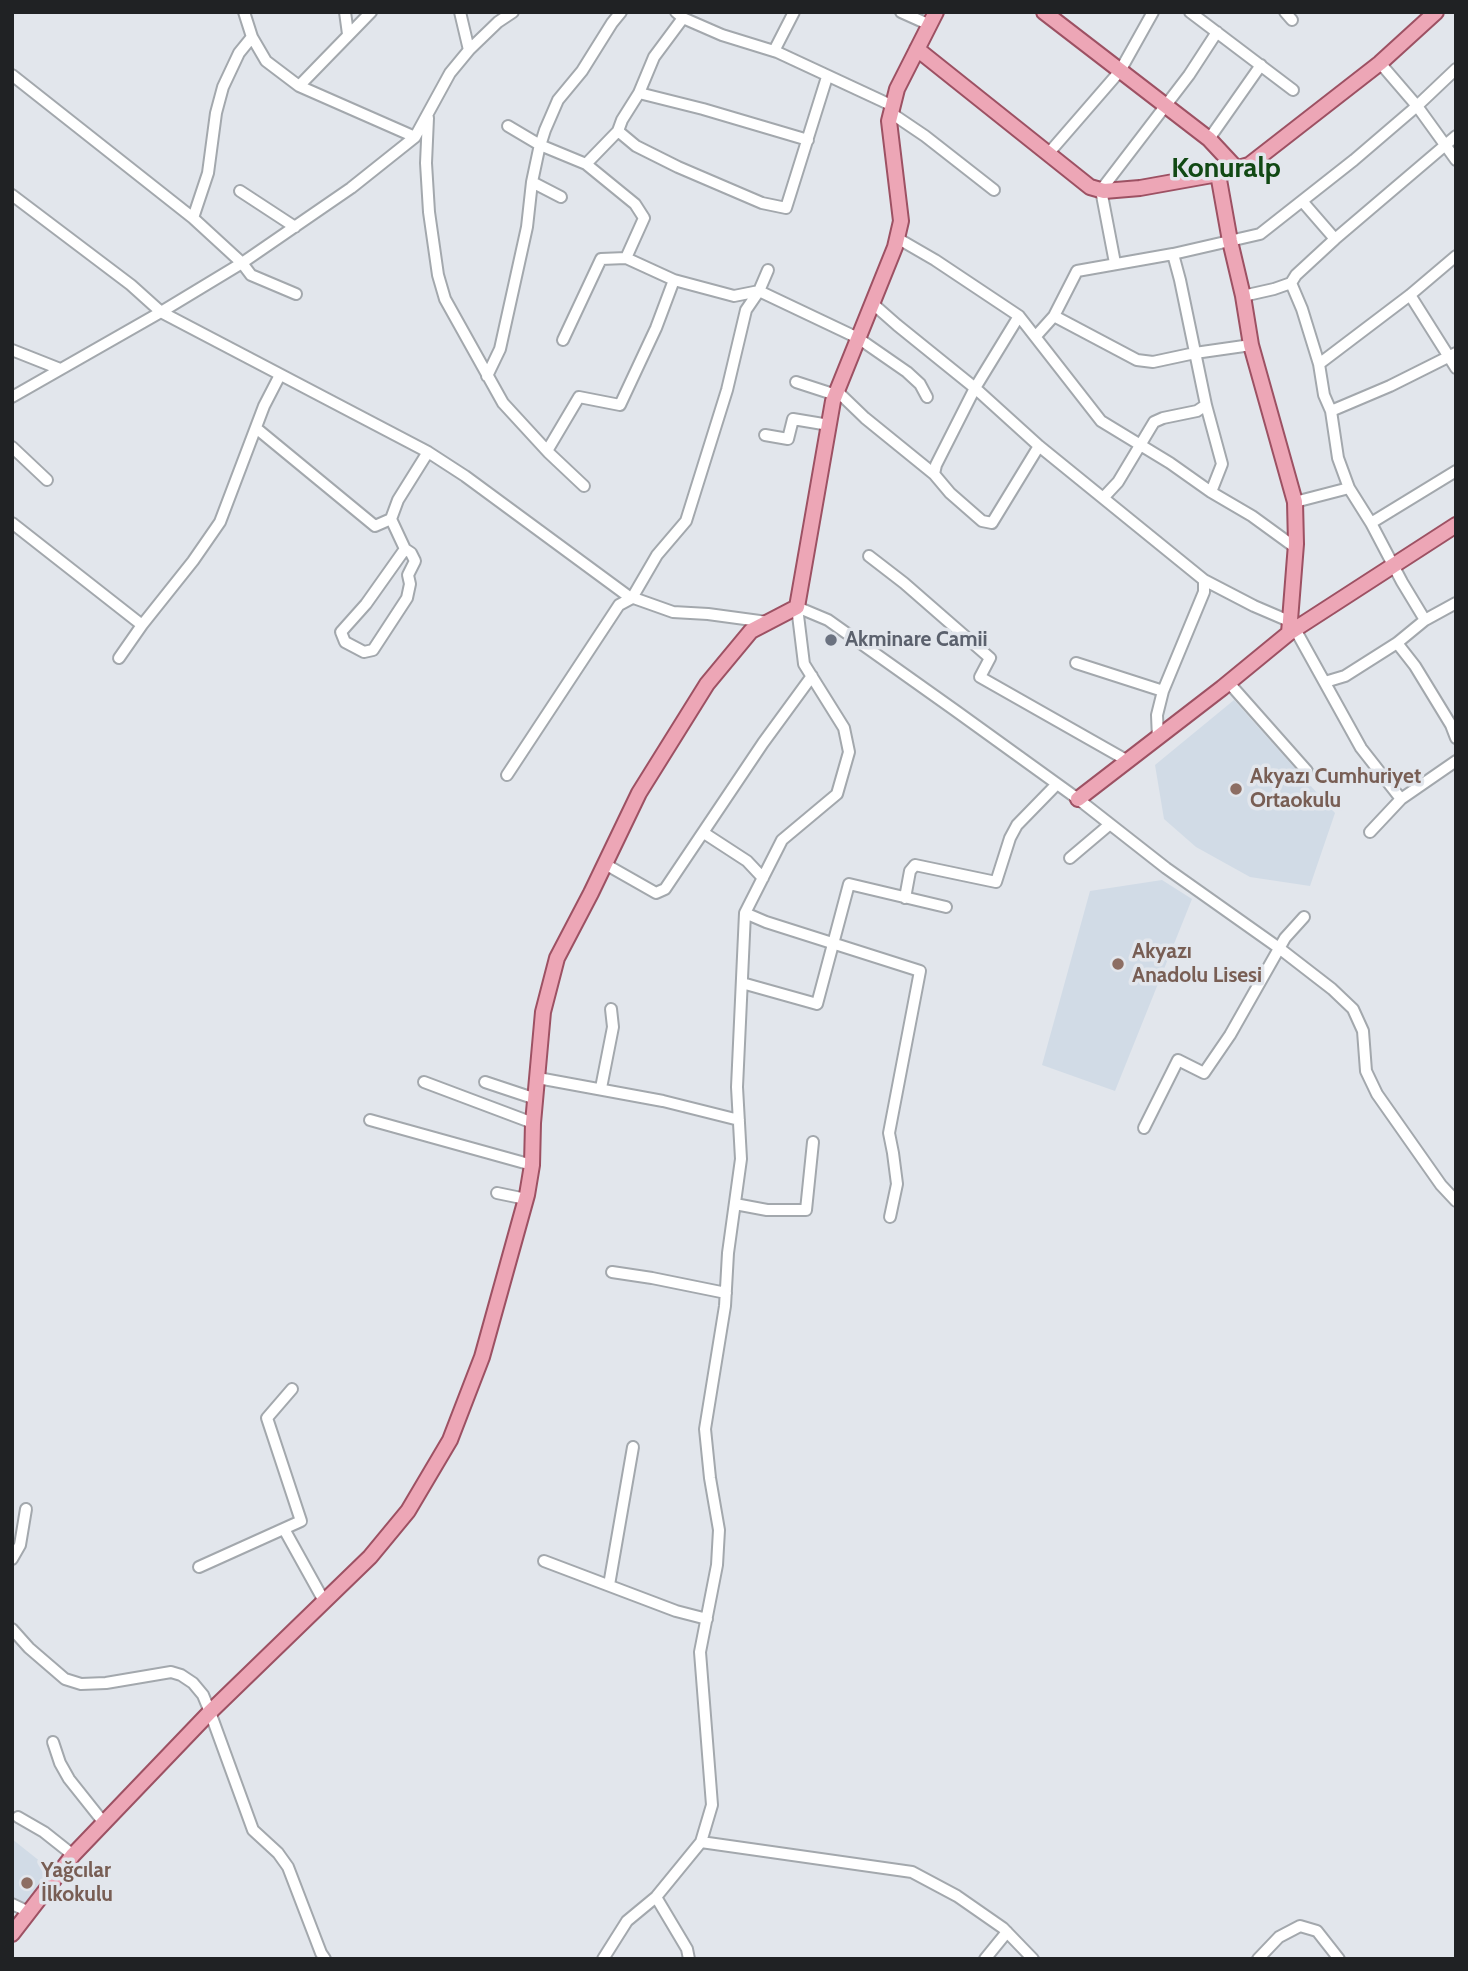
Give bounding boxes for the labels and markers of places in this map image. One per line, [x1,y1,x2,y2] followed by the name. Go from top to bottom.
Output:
[845,627,988,653] place label: Akminare Camii
[823,632,839,648] marker: Akminare Camii
[1250,764,1421,814] place label: Akyazı Cumhuriyet Ortaokulu
[1228,781,1244,797] marker: Akyazı Cumhuriyet Ortaokulu
[1132,939,1262,989] place label: Akyazı Anadolu Lisesi
[1110,956,1126,972] marker: Akyazı Anadolu Lisesi
[41,1858,113,1908] place label: Yağcılar İlkokulu
[19,1875,35,1891] marker: Yağcılar İlkokulu

